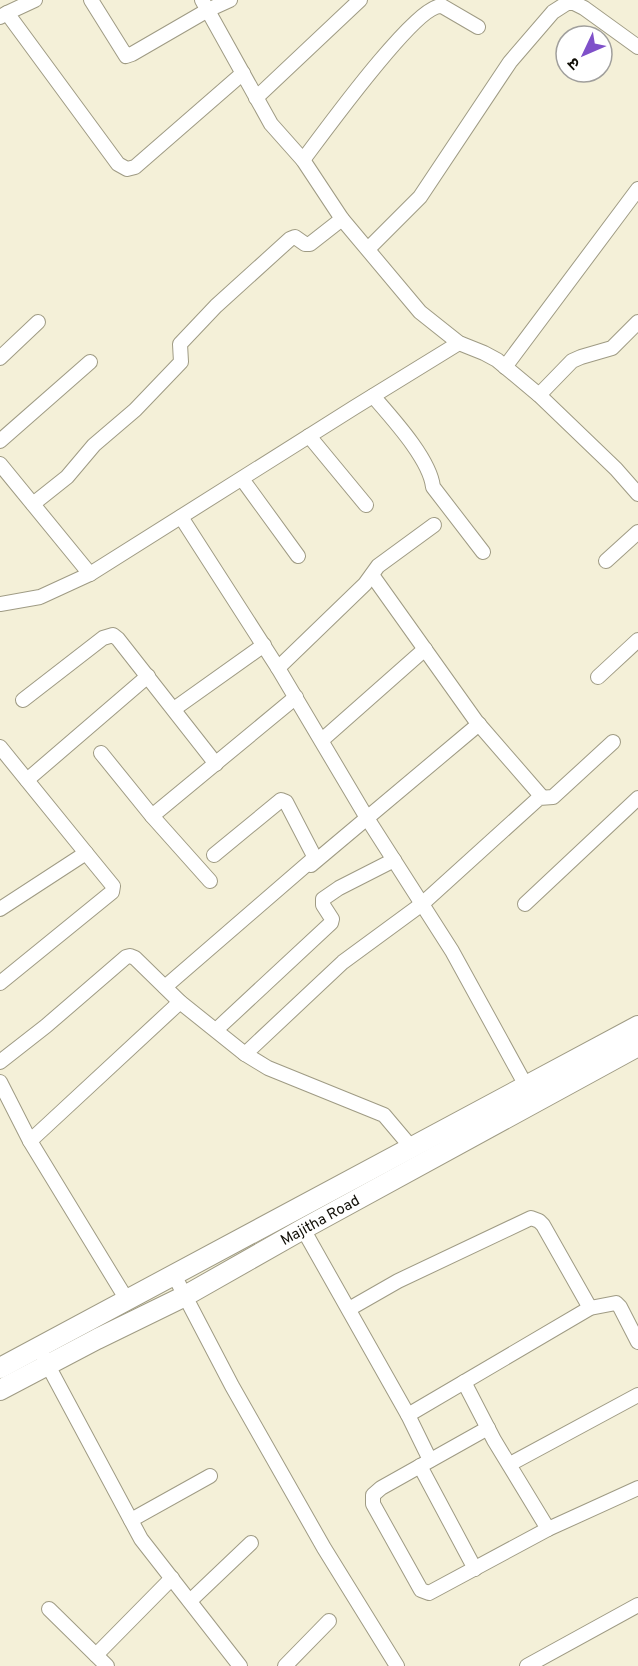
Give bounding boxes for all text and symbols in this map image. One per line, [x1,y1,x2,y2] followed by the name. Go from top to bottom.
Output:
[554,24,614,84] north arrow
[564,52,585,73] text: उ
[278,1192,364,1251] street label: Majitha Road

